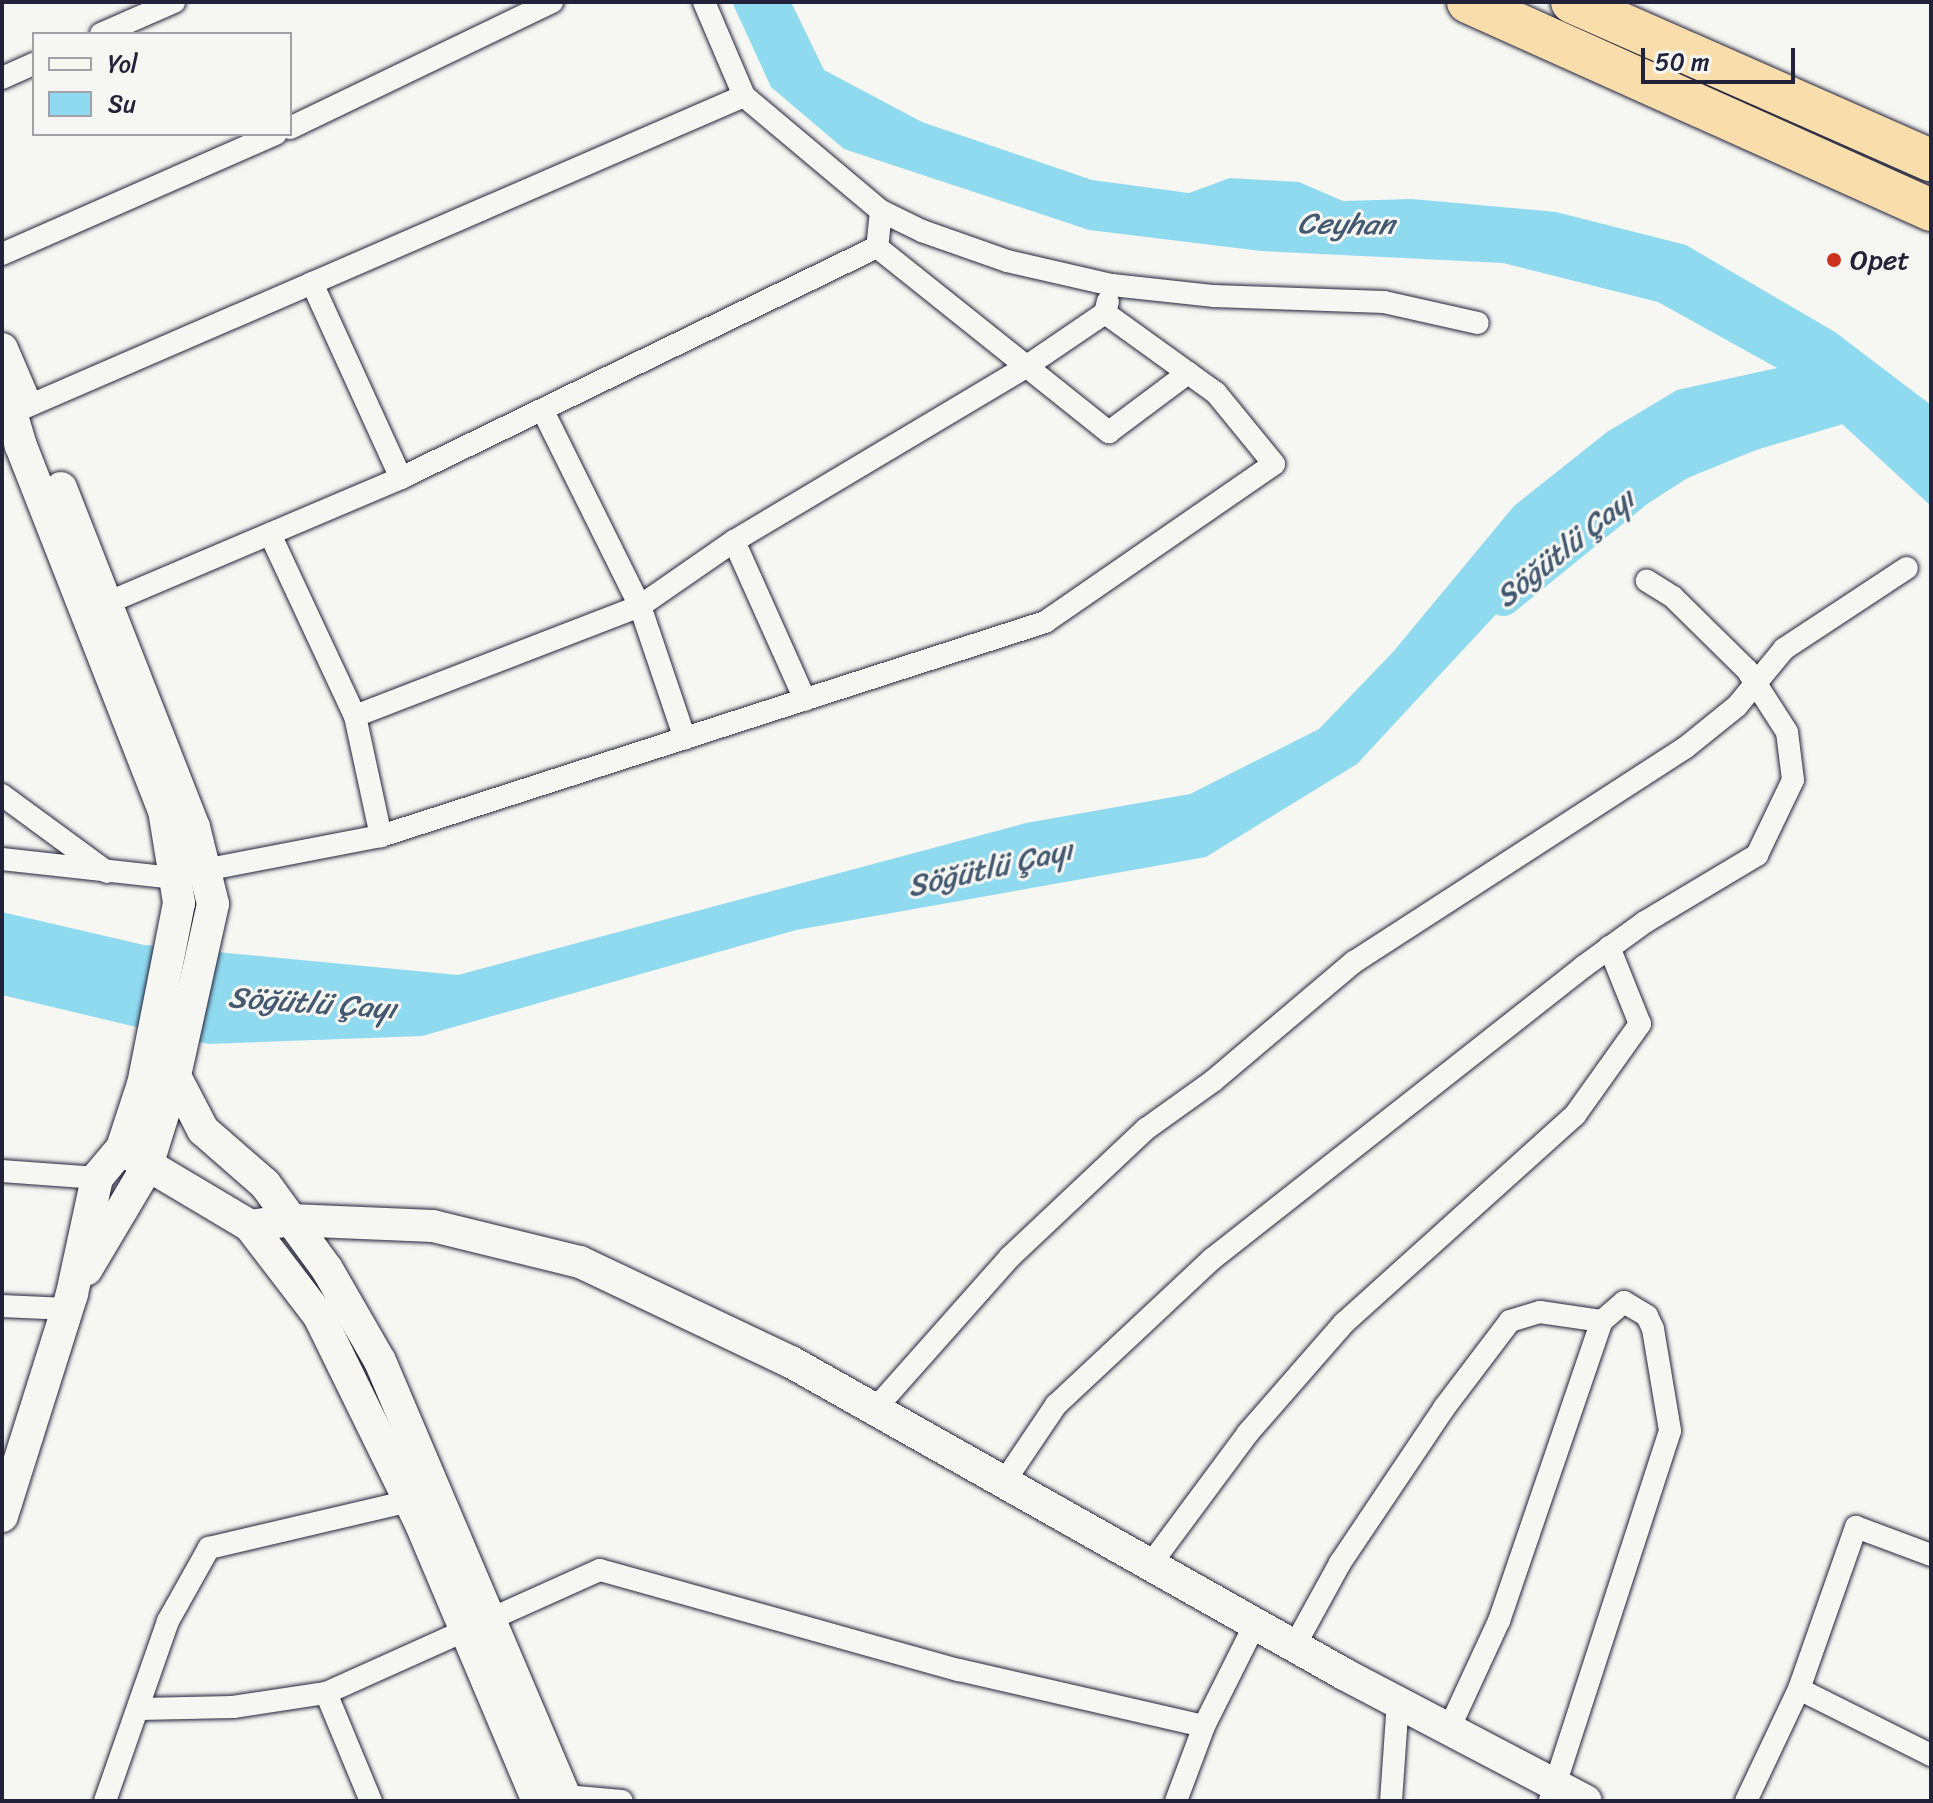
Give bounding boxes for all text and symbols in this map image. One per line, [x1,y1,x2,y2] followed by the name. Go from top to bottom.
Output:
[32,32,292,136] legend
[1645,32,1799,82] scale bar
[1655,41,1710,83] text: 50 m
[108,43,138,85] text: Yol
[108,83,136,125] text: Su
[1297,205,1395,243] water label: Ceyhan
[1850,243,1910,277] place label: Opet
[1825,251,1843,269] marker: Opet
[1488,481,1642,615] water label: Söğütlü Çayı
[904,832,1076,904] water label: Söğütlü Çayı
[227,979,397,1027] water label: Söğütlü Çayı

